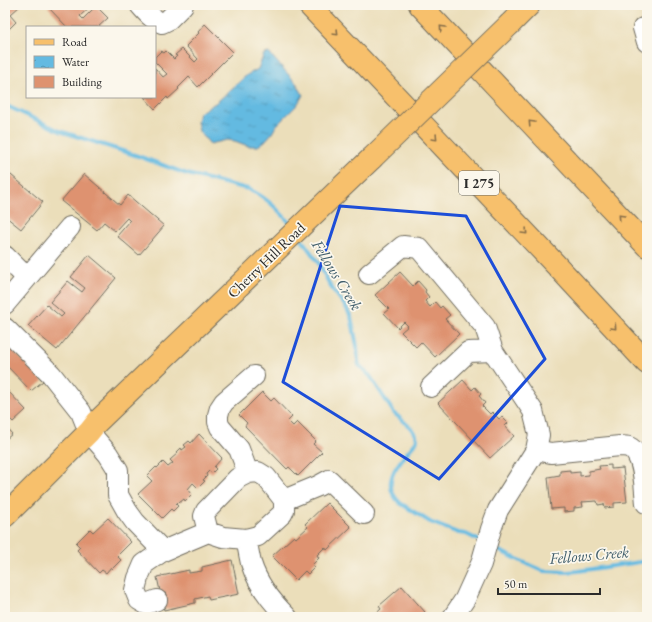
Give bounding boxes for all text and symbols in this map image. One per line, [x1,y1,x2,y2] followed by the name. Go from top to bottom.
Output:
[439,25,447,33] one-way arrow
[26,26,156,98] legend
[331,28,339,36] one-way arrow
[62,34,88,50] text: Road
[62,54,89,70] text: Water
[62,74,103,90] text: Building
[529,120,536,128] one-way arrow
[431,133,438,141] one-way arrow
[459,171,499,195] road number: I 275
[618,214,625,222] one-way arrow
[223,218,309,302] street label: Cherry Hill Road
[520,227,528,235] one-way arrow
[306,235,367,315] water label: Fellows Creek
[609,322,617,330] one-way arrow
[547,541,630,569] water label: Fellows Creek
[498,570,600,596] scale bar
[504,576,528,592] text: 50 m

